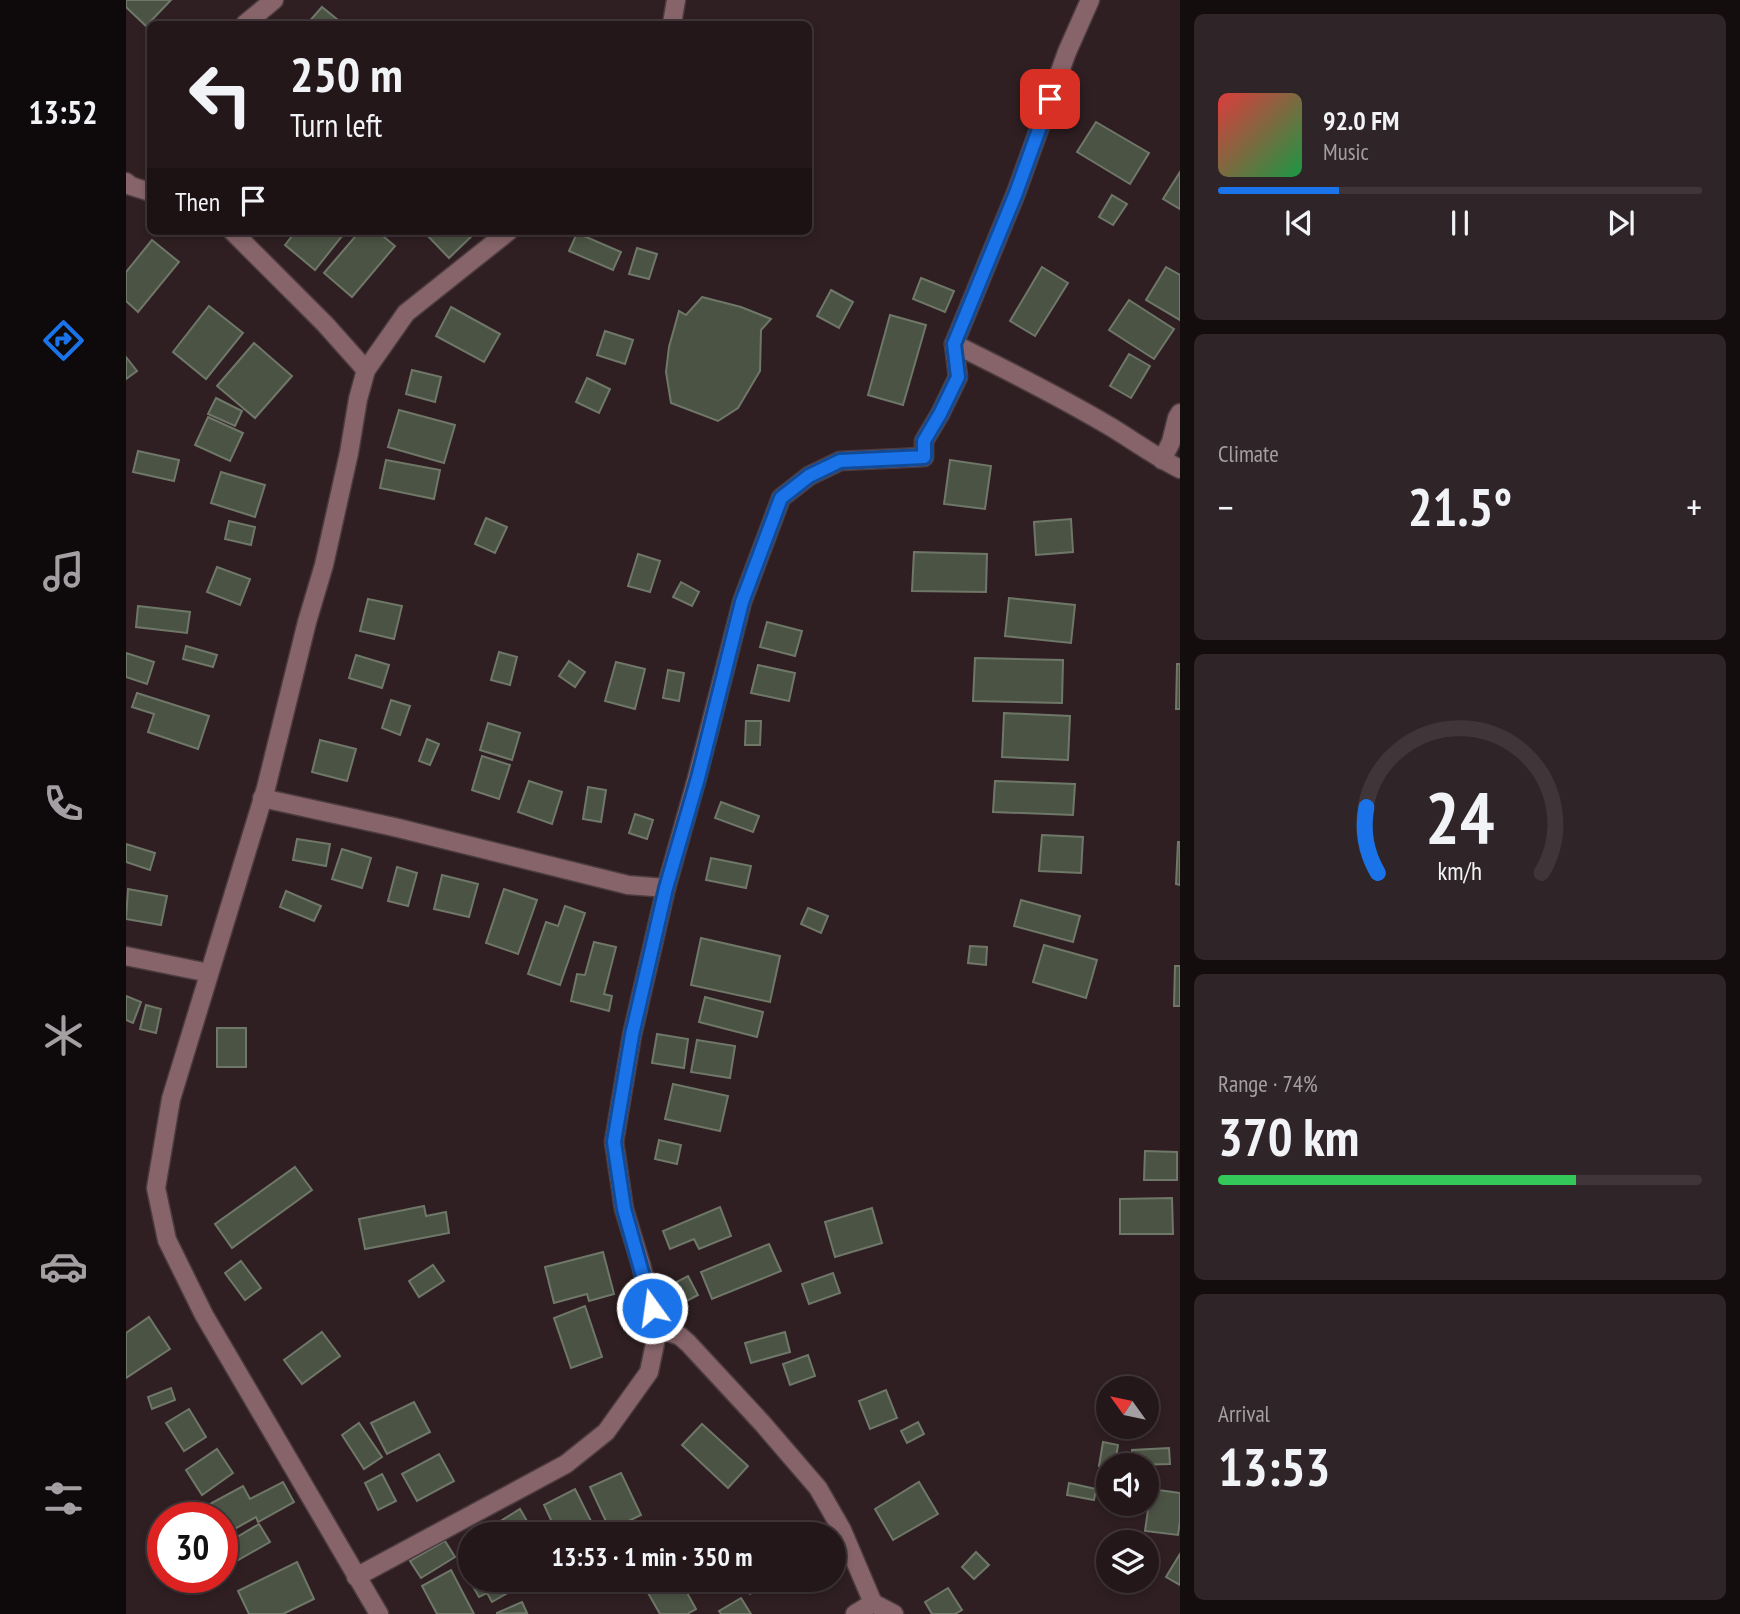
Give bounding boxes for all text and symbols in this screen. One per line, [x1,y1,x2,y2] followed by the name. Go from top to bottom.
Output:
[290,42,403,106] text: 250 m
[175,49,266,140] icon: left
[1020,69,1080,129] pin
[1031,80,1069,118] icon: arrive
[28,91,98,133] text: 13:52
[290,104,382,146] text: Turn left
[1323,104,1399,137] text: 92.0 FM
[1323,137,1369,166] text: Music
[234,182,272,220] icon: arrive
[175,185,220,218] text: Then
[1280,204,1318,242] icon: previous
[1441,204,1479,242] icon: pause
[1602,204,1640,242] icon: next
[39,316,88,365] icon: directions
[1218,439,1279,468] text: Climate
[1408,473,1512,540] text: 21.5°
[1218,482,1234,531] text: −
[1686,482,1702,531] text: +
[39,547,88,596] icon: music
[1425,769,1495,863] text: 24
[39,779,88,828] icon: phone
[1438,855,1482,887] text: km/h
[39,1011,88,1060] icon: climate
[1218,1069,1318,1098] text: Range · 74%
[1218,1103,1359,1170] text: 370 km
[39,1242,88,1291] icon: car
[615,1271,689,1345] position arrow
[1096,1376,1158,1438] north arrow
[1096,1376,1159,1593] map controls
[1218,1399,1270,1428] text: Arrival
[1218,1433,1330,1500] text: 13:53
[1096,1453,1159,1516] button: sound
[39,1474,88,1523] icon: filters
[147,1502,238,1593] speed limit sign: 30
[1096,1530,1159,1593] button: layers
[552,1540,752,1573] text: 13:53 · 1 min · 350 m

